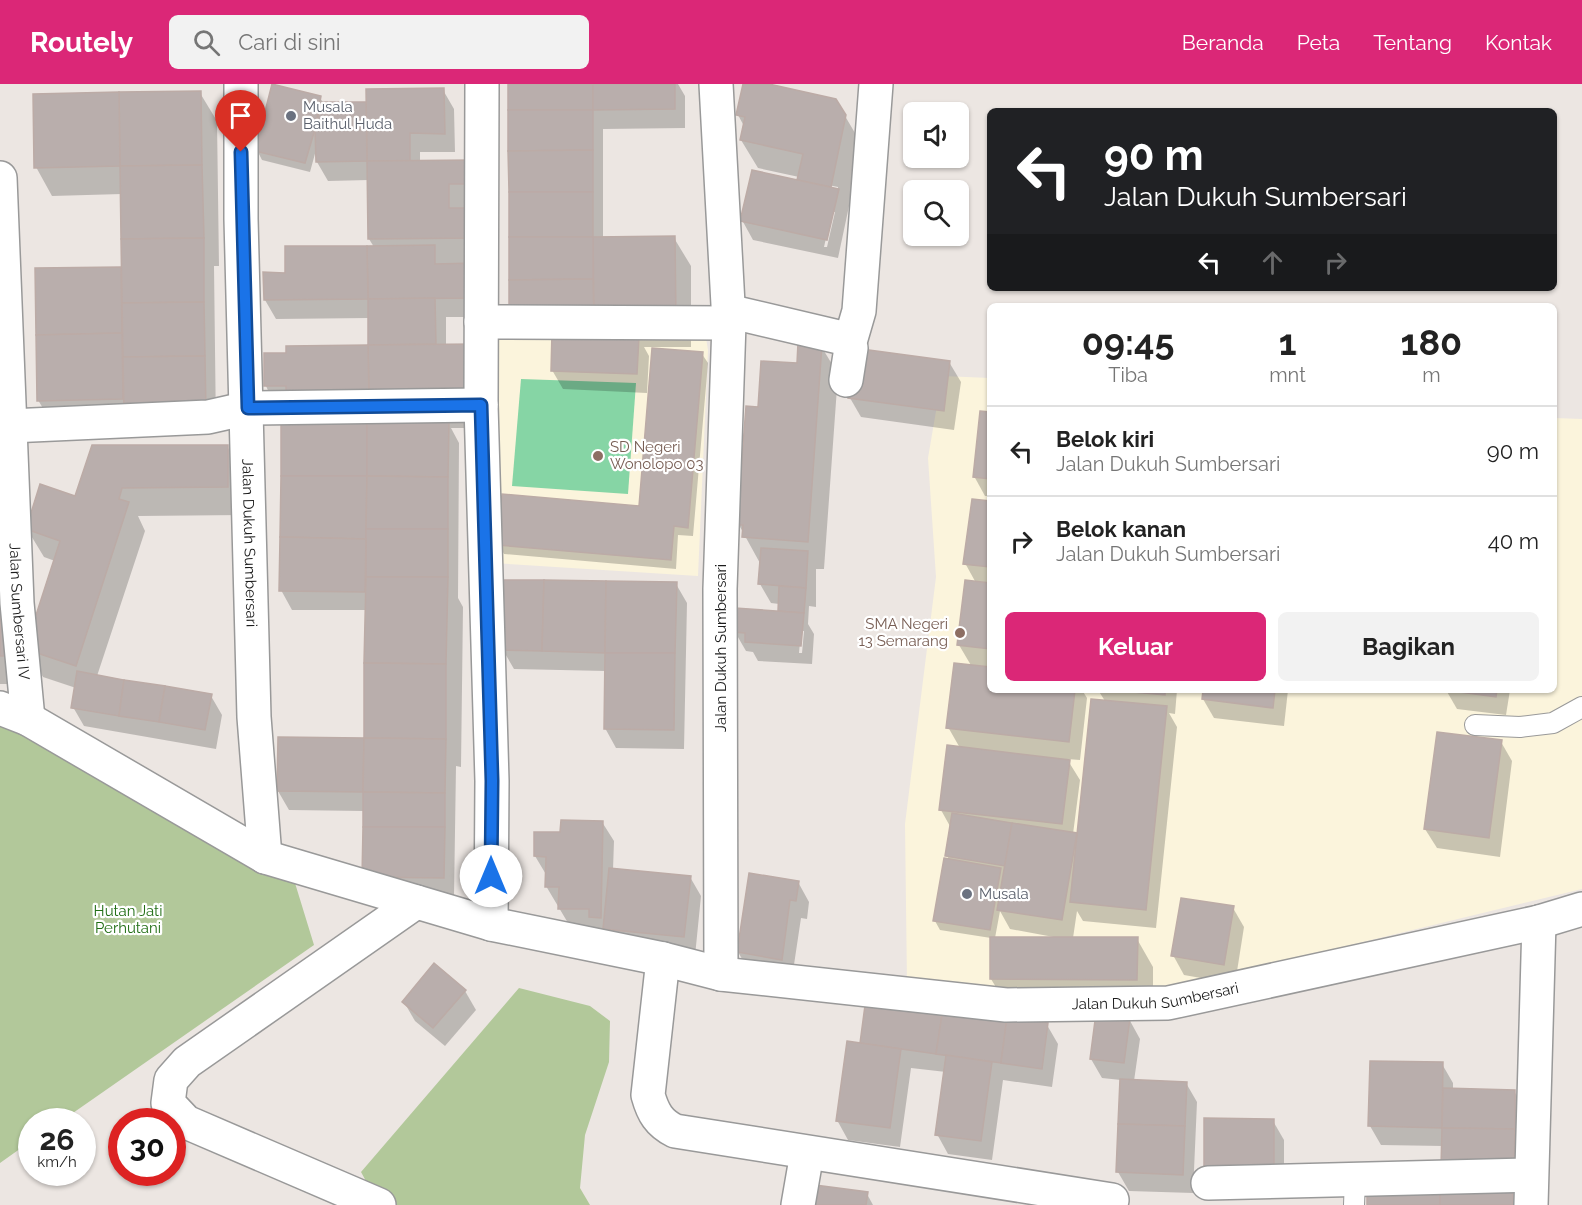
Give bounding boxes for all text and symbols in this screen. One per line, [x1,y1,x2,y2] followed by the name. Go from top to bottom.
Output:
[169,15,589,69] search box
[30,26,133,59] text: Routely
[190,26,223,59] icon: search
[238,29,341,55] text: Cari di sini
[1182,30,1264,55] text: Beranda
[1297,30,1340,55] text: Peta
[1373,30,1452,55] text: Tentang
[1485,30,1552,55] text: Kontak
[215,90,266,152] pin
[303,98,392,133] place label: Musala Baithul Huda
[224,99,257,132] icon: arrive
[903,102,969,246] map controls
[903,102,969,168] button: sound
[284,109,298,123] marker: Musala Baithul Huda
[1104,131,1204,180] text: 90 m
[1005,132,1083,210] icon: left
[903,180,969,246] button: search
[1104,181,1407,212] text: Jalan Dukuh Sumbersari
[1193,246,1226,279] icon: left
[1256,246,1289,279] icon: ahead
[1319,246,1352,279] icon: right
[1082,321,1174,363] text: 09:45
[1279,321,1296,363] text: 1
[1401,321,1462,363] text: 180
[1108,363,1148,387] text: Tiba
[1269,363,1306,387] text: mnt
[1422,363,1441,387] text: m
[1056,426,1154,452] text: Belok kiri
[1005,435,1038,468] icon: left
[610,438,703,473] place label: SD Negeri Wonolopo 03
[1487,438,1539,464] text: 90 m
[591,449,605,463] marker: SD Negeri Wonolopo 03
[1056,452,1280,476] text: Jalan Dukuh Sumbersari
[238,458,261,627] street label: Jalan Dukuh Sumbersari
[1056,516,1186,542] text: Belok kanan
[1005,525,1038,558] icon: right
[1488,528,1539,554] text: 40 m
[1056,542,1280,566] text: Jalan Dukuh Sumbersari
[6,543,33,681] street label: Jalan Sumbersari IV
[712,564,730,732] street label: Jalan Dukuh Sumbersari
[1005,612,1266,681] button: Keluar
[1278,612,1539,681] button: Bagikan
[858,615,948,650] place label: SMA Negeri 13 Semarang
[953,626,967,640] marker: SMA Negeri 13 Semarang
[459,844,523,908] position arrow
[979,885,1029,903] place label: Musala
[960,887,974,901] marker: Musala
[94,902,162,937] park label: Hutan Jati Perhutani
[1072,979,1240,1013] street label: Jalan Dukuh Sumbersari
[108,1108,186,1186] speed limit sign: 30
[39,1122,75,1157] text: 26
[37,1153,77,1171] text: km/h

